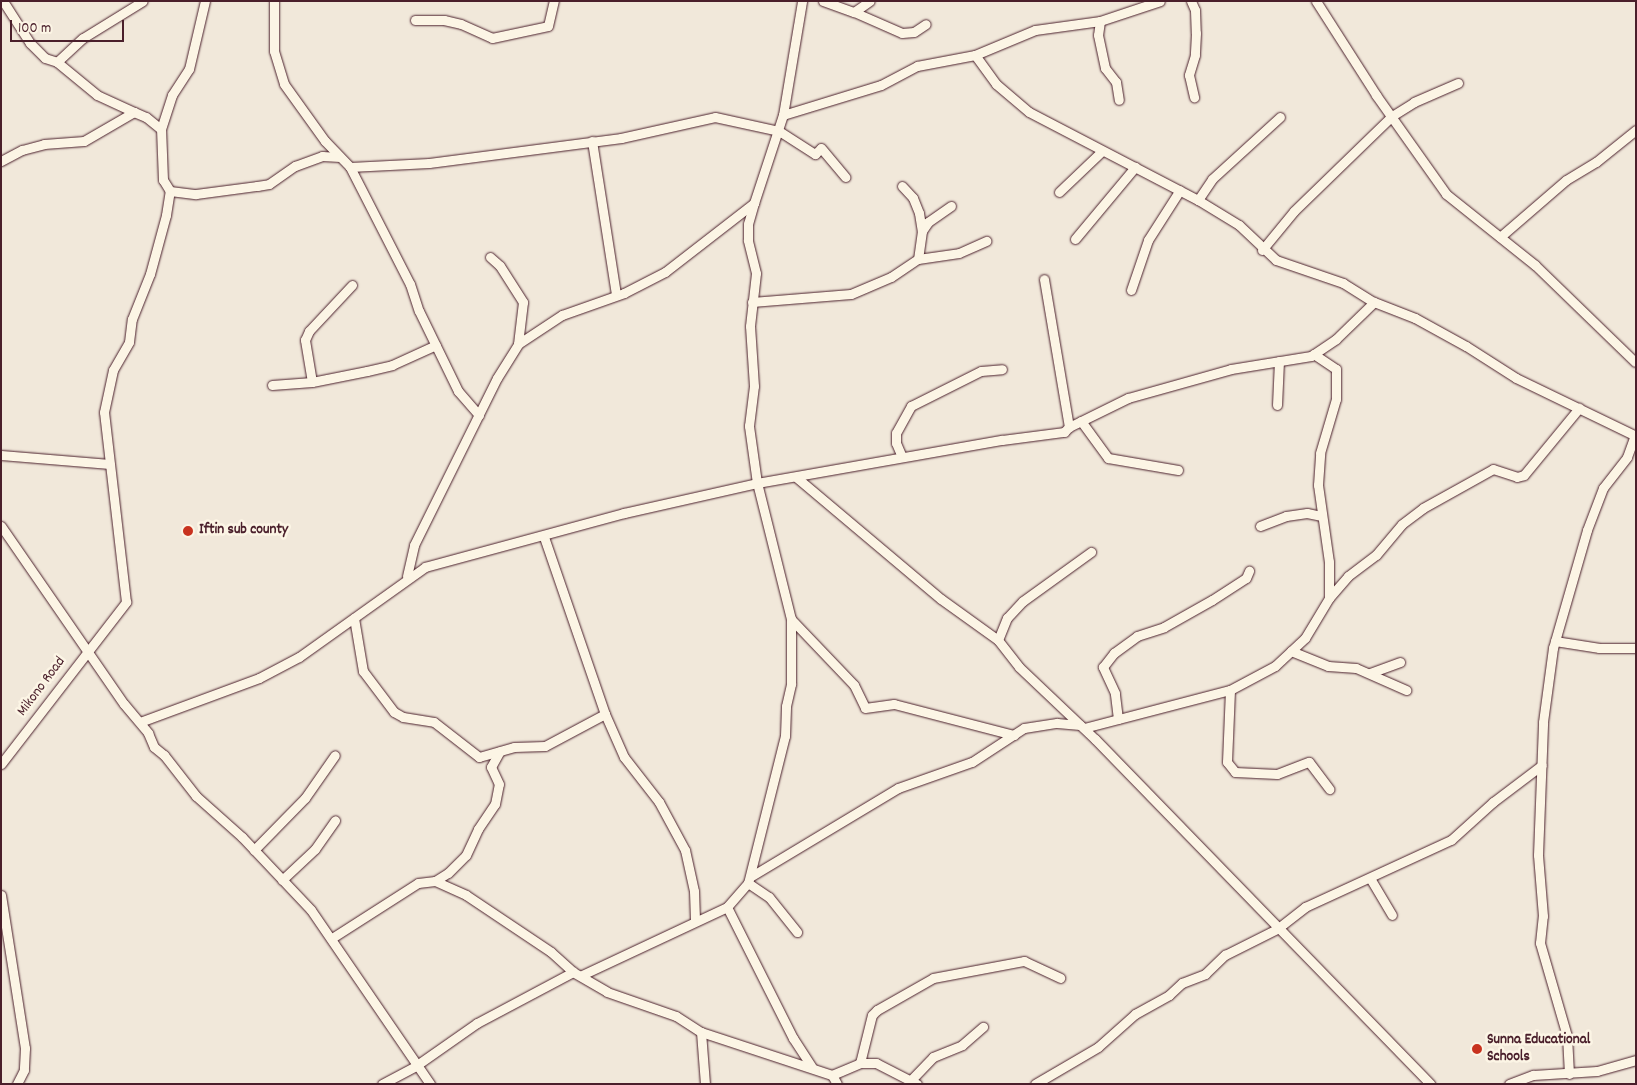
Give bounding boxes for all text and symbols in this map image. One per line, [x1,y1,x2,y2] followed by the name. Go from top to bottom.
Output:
[12,10,126,42] scale bar
[18,18,51,40] text: 100 m
[199,522,288,540] place label: Iftin sub county
[181,524,195,538] marker: Iftin sub county
[14,654,70,720] street label: Mikono Road
[1487,1031,1590,1066] place label: Sunna Educational Schools
[1471,1043,1483,1055] marker: Sunna Educational Schools

